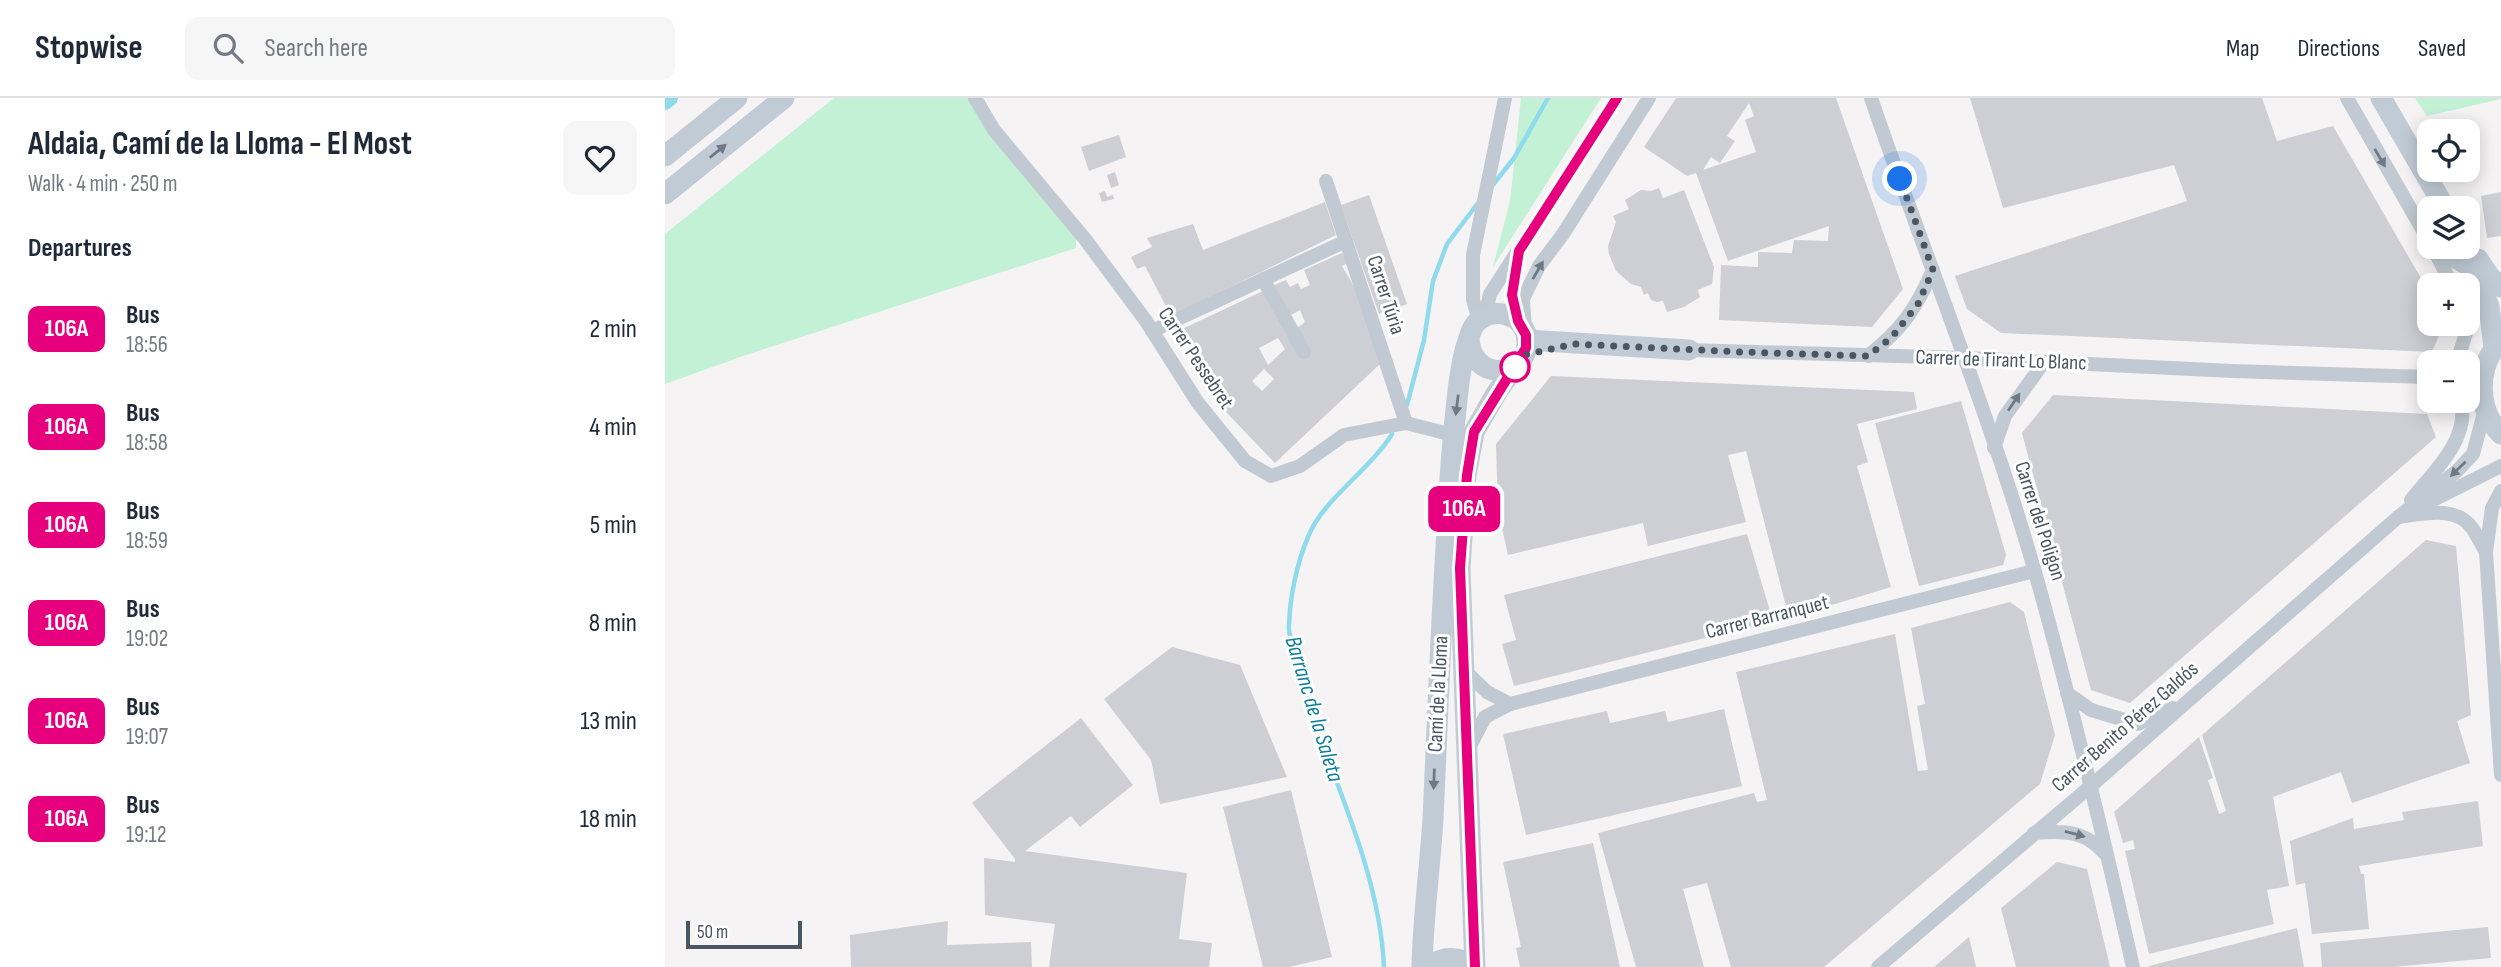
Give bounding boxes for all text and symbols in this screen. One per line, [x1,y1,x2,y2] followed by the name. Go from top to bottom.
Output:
[185,17,675,80] search box
[35,28,143,68] text: Stopwise
[209,29,247,67] icon: search
[265,33,368,64] text: Search here
[2226,34,2259,63] text: Map
[2297,34,2380,63] text: Directions
[2418,34,2466,63] text: Saved
[2417,119,2480,413] map controls
[2417,119,2480,182] button: locate
[563,121,637,195] button: heart
[28,124,412,164] text: Aldaia, Camí de la Lloma - El Most
[710,144,727,159] one-way arrow
[2374,148,2386,167] one-way arrow
[1882,161,1917,196] your location
[28,170,178,198] text: Walk · 4 min · 250 m
[2417,196,2480,259] button: layers
[28,233,132,264] text: Departures
[1362,253,1410,337] street label: Carrer Túria
[1532,260,1544,280] one-way arrow
[2417,273,2480,336] button: +
[126,300,160,331] text: Bus
[1153,302,1239,414] street label: Carrer Pessebret
[45,314,88,343] text: 106A
[589,314,637,345] text: 2 min
[126,331,168,359] text: 18:56
[1915,345,2087,375] street label: Carrer de Tirant Lo Blanc
[2417,350,2480,413] button: −
[1500,352,1530,382] unlabelled marker
[2007,393,2021,411] one-way arrow
[1451,394,1462,416] one-way arrow
[126,398,160,429] text: Bus
[45,412,88,441] text: 106A
[589,412,637,443] text: 4 min
[126,429,168,457] text: 18:58
[2009,458,2071,584] street label: Carrer del Poligon
[2450,461,2467,477] one-way arrow
[1415,486,1513,532] line badge: 106A
[1442,494,1486,523] text: 106A
[126,496,160,527] text: Bus
[45,510,88,539] text: 106A
[590,510,637,541] text: 5 min
[126,527,168,555] text: 18:59
[1703,590,1831,644] street label: Carrer Barranquet
[126,594,160,625] text: Bus
[45,608,88,637] text: 106A
[589,608,637,639] text: 8 min
[126,625,168,653] text: 19:02
[1279,633,1350,786] water label: Barranc de la Saleta
[1422,635,1454,753] street label: Camí de la Lloma
[2047,657,2203,797] street label: Carrer Benito Pérez Galdós
[126,692,160,723] text: Bus
[45,706,88,735] text: 106A
[580,706,637,737] text: 13 min
[126,723,168,751] text: 19:07
[1429,768,1440,790] one-way arrow
[126,790,160,821] text: Bus
[45,804,88,833] text: 106A
[580,804,637,835] text: 18 min
[126,821,166,849] text: 19:12
[2065,829,2087,840] one-way arrow
[686,918,801,950] scale bar
[697,921,728,944] text: 50 m

